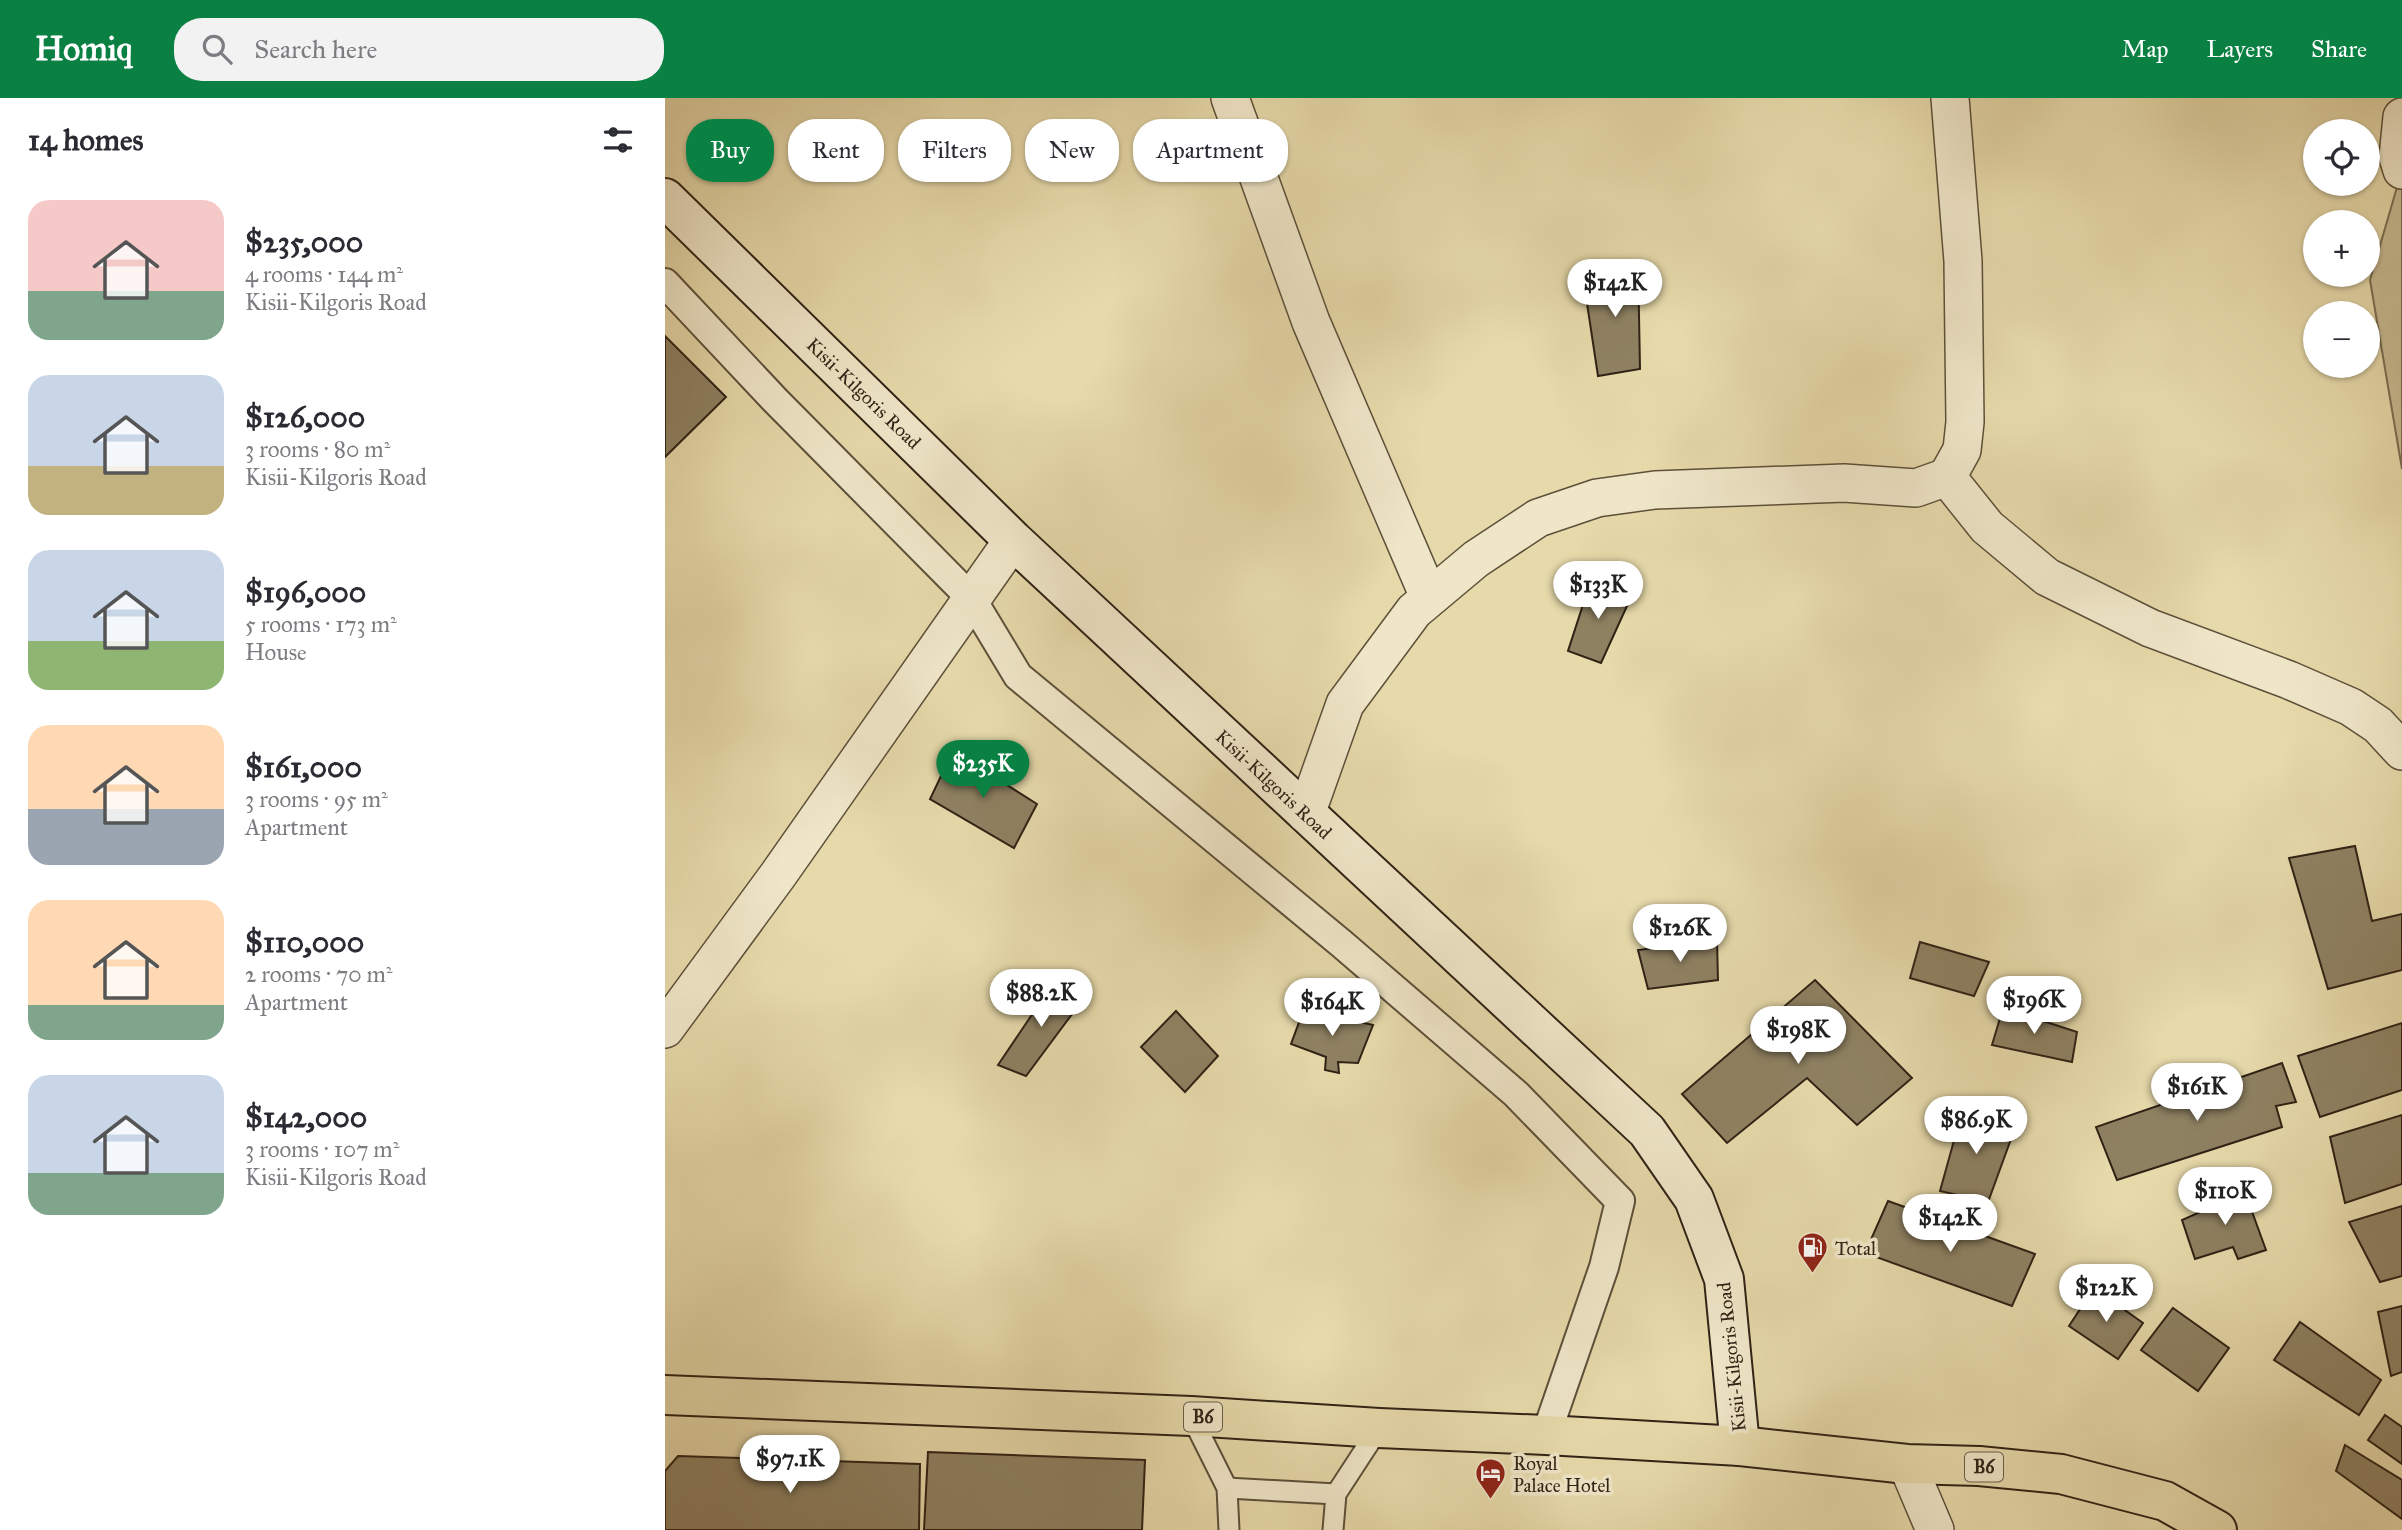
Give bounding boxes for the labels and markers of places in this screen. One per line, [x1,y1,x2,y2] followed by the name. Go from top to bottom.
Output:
[1566,260,1664,319] pin: $142K
[1549,561,1647,621] pin: $133K
[934,740,1032,800] pin: $235K
[1631,904,1729,964] pin: $126K
[984,970,1098,1029] pin: $88.2K
[1985,976,2083,1036] pin: $196K
[1283,978,1381,1038] pin: $164K
[1749,1006,1847,1066] pin: $198K
[2148,1063,2246,1123] pin: $161K
[1919,1096,2033,1156] pin: $86.9K
[2176,1168,2274,1227] pin: $110K
[1901,1194,1999,1254] pin: $142K
[1795,1231,1829,1275] fuel station icon: Total
[1835,1237,1877,1260] place label: Total
[2057,1264,2155,1324] pin: $122K
[733,1436,847,1495] pin: $97.1K
[1513,1452,1611,1497] place label: Royal Palace Hotel
[1473,1457,1507,1501] hotel icon: Royal Palace Hotel

